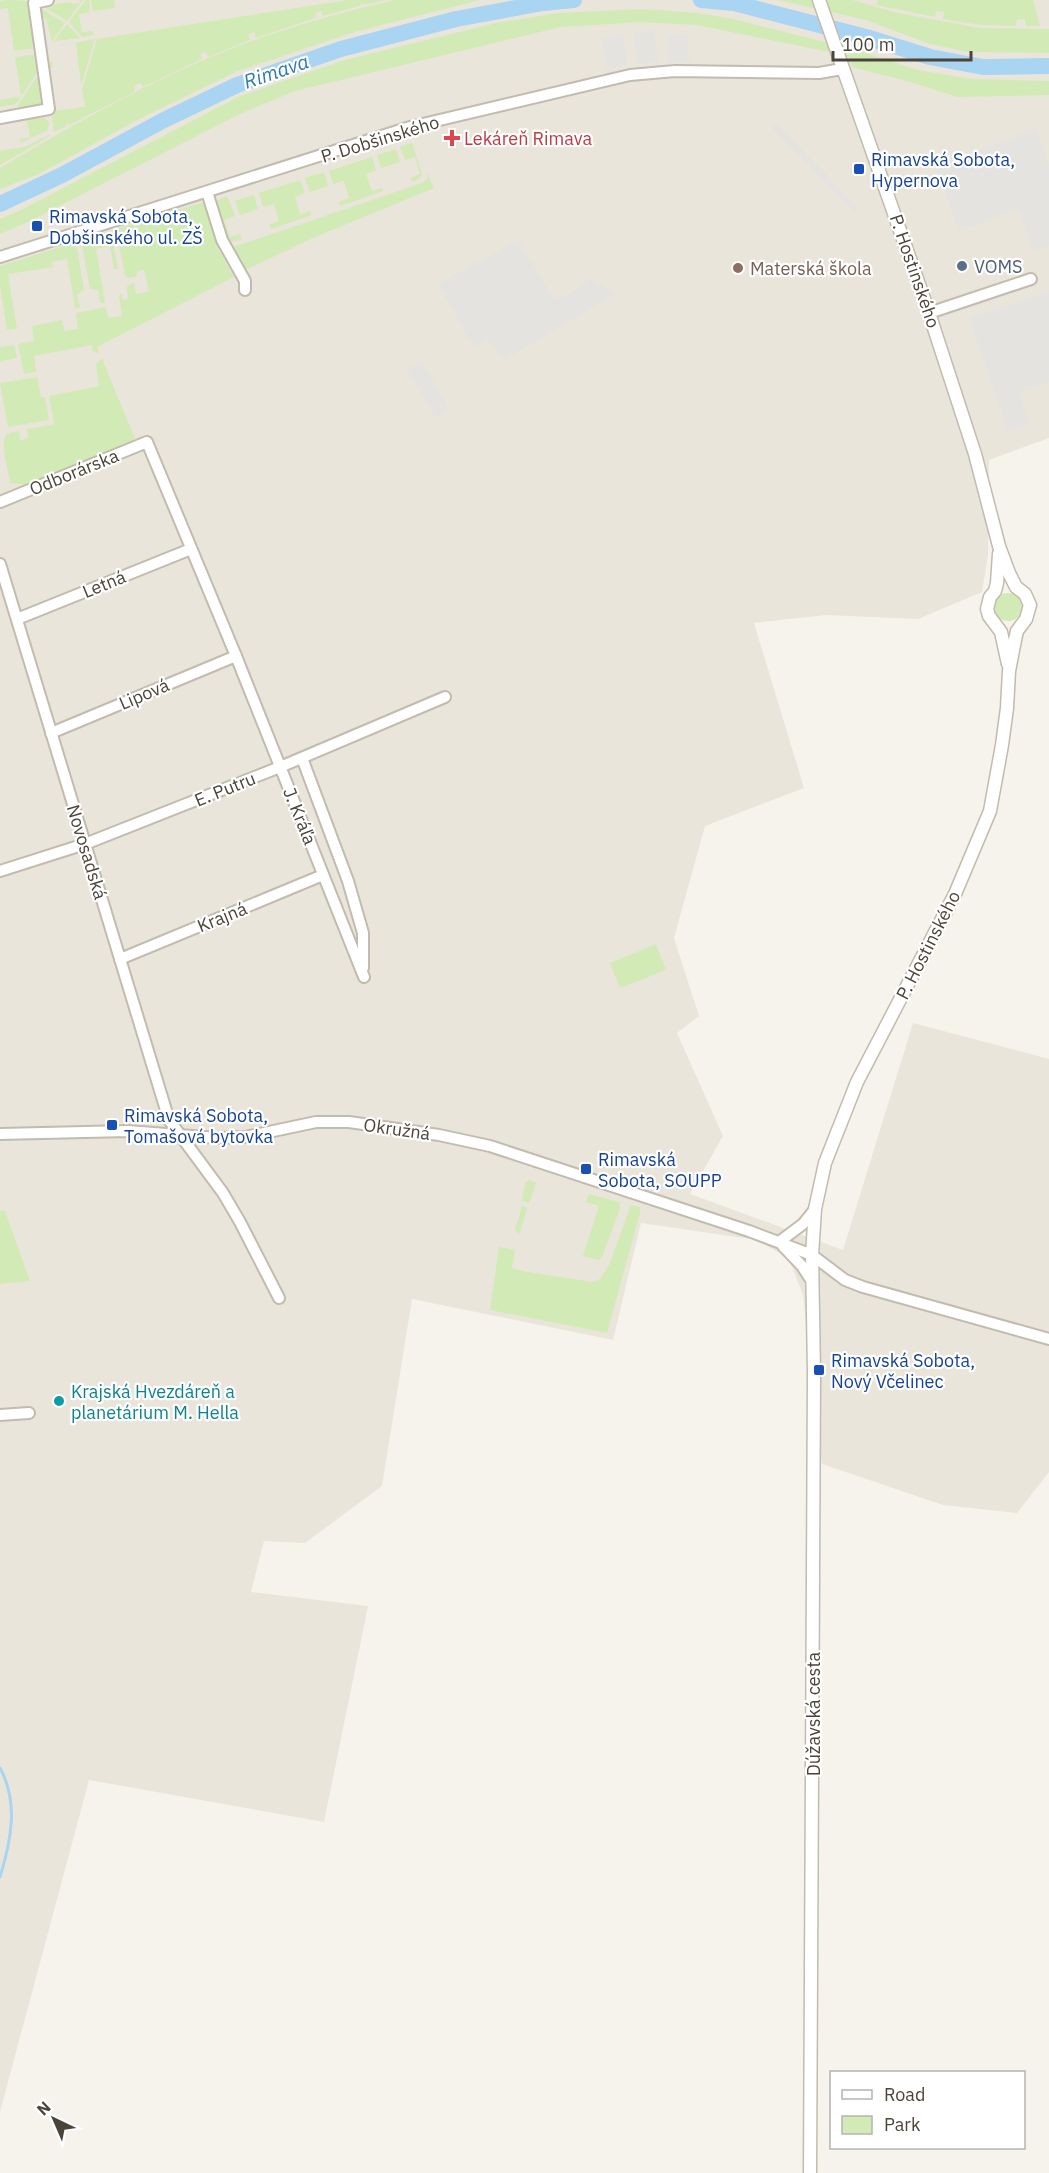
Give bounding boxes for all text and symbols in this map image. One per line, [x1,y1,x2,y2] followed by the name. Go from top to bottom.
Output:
[833,24,971,62] scale bar
[842,33,894,56] text: 100 m
[240,47,312,95] water label: Rimava
[318,110,442,168] street label: P. Dobšinského
[464,127,592,150] place label: Lekáreň Rimava
[445,131,459,145] marker: Lekáreň Rimava
[871,148,1015,192] place label: Rimavská Sobota, Hypernova
[852,162,866,176] marker: Rimavská Sobota, Hypernova
[49,205,203,249] place label: Rimavská Sobota, Dobšinského ul. ZŠ
[885,211,945,331] street label: P. Hostinského
[30,219,44,233] marker: Rimavská Sobota, Dobšinského ul. ZŠ
[974,255,1023,278] place label: VOMS
[750,257,872,280] place label: Materská škola
[955,259,969,273] marker: VOMS
[731,261,745,275] marker: Materská škola
[26,444,122,500] street label: Odborárska
[79,565,129,603] street label: Letná
[115,673,173,715] street label: Lipová
[191,766,259,812] street label: E. Putru
[278,784,322,848] street label: J. Kráľa
[62,802,112,903] street label: Novosadská
[891,887,965,1003] street label: P. Hostinského
[194,897,251,937] street label: Krajná
[124,1104,274,1148] place label: Rimavská Sobota, Tomašová bytovka
[362,1113,432,1145] street label: Okružná
[105,1118,119,1132] marker: Rimavská Sobota, Tomašová bytovka
[598,1148,722,1192] place label: Rimavská Sobota, SOUPP
[579,1162,593,1176] marker: Rimavská Sobota, SOUPP
[831,1349,975,1393] place label: Rimavská Sobota, Nový Včelinec
[812,1363,826,1377] marker: Rimavská Sobota, Nový Včelinec
[71,1380,239,1424] place label: Krajská Hvezdáreň a planetárium M. Hella
[52,1394,66,1408] marker: Krajská Hvezdáreň a planetárium M. Hella
[802,1651,825,1776] street label: Dúžavská cesta
[830,2071,1025,2149] legend
[884,2083,925,2106] text: Road
[24,2089,84,2149] north arrow
[32,2097,55,2119] text: N
[884,2113,921,2136] text: Park

